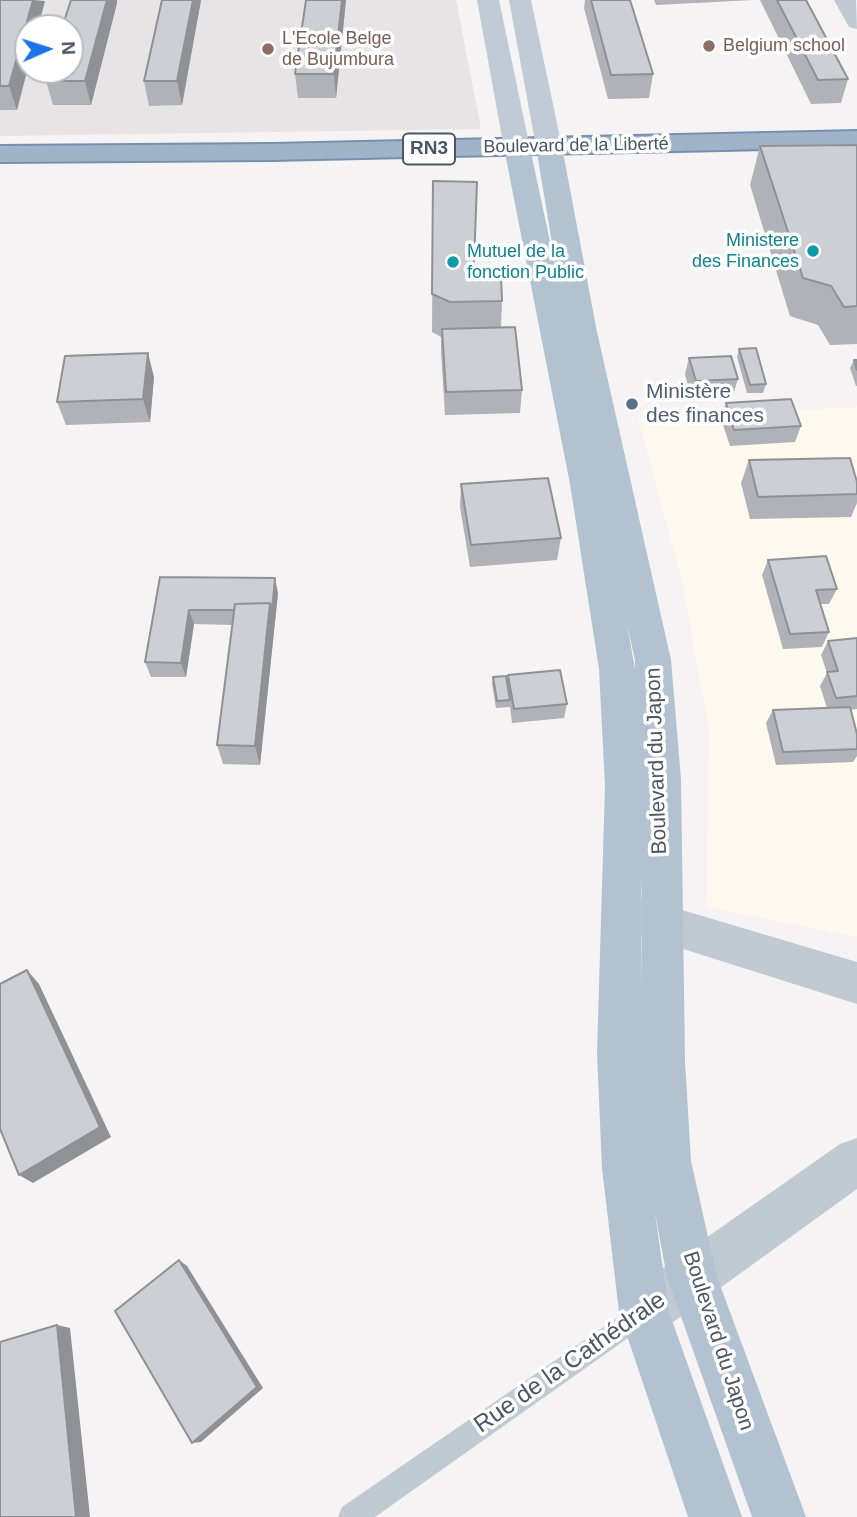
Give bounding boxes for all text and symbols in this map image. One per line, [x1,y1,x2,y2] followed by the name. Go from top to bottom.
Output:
[14,14,84,84] north arrow
[282,28,394,70] place label: L'Ecole Belge de Bujumbura
[723,35,845,57] place label: Belgium school
[701,38,717,54] marker: Belgium school
[58,41,79,55] text: N
[260,41,276,57] marker: L'Ecole Belge de Bujumbura
[403,134,455,164] road number: RN3
[483,134,669,158] street label: Boulevard de la Liberté
[692,230,799,272] place label: Ministere des Finances
[467,241,584,284] place label: Mutuel de la fonction Public
[805,243,821,259] marker: Ministere des Finances
[445,254,461,270] marker: Mutuel de la fonction Public
[646,379,764,429] place label: Ministère des finances
[624,396,640,412] marker: Ministère des finances
[641,667,673,855] street label: Boulevard du Japon
[677,1248,759,1434] street label: Boulevard du Japon
[469,1286,671,1440] street label: Rue de la Cathédrale

